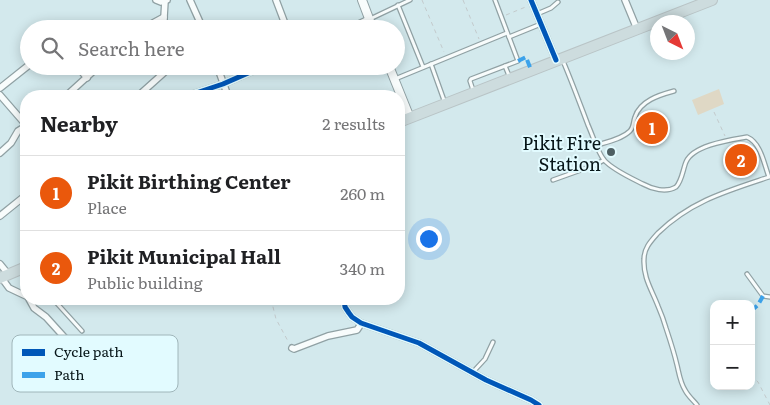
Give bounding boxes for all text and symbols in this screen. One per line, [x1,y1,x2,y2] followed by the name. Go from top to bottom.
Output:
[650,15,695,60] north arrow
[20,20,405,75] search box
[38,34,66,62] icon: search
[78,34,185,62] text: Search here
[40,107,118,138] text: Nearby
[636,109,668,147] pin: 1
[322,111,385,135] text: 2 results
[522,129,601,177] place label: Pikit Fire Station
[725,141,757,179] pin: 2
[605,146,617,158] marker: Pikit Fire Station
[87,167,291,195] text: Pikit Birthing Center
[53,181,59,205] text: 1
[340,181,385,205] text: 260 m
[87,195,127,219] text: Place
[416,226,442,252] your location
[87,242,281,270] text: Pikit Municipal Hall
[52,256,60,280] text: 2
[340,256,385,280] text: 340 m
[87,270,203,294] text: Public building
[710,300,755,390] map controls
[710,300,755,345] button: +
[12,335,178,392] legend
[54,341,123,361] text: Cycle path
[710,345,755,390] button: −
[54,364,84,384] text: Path

